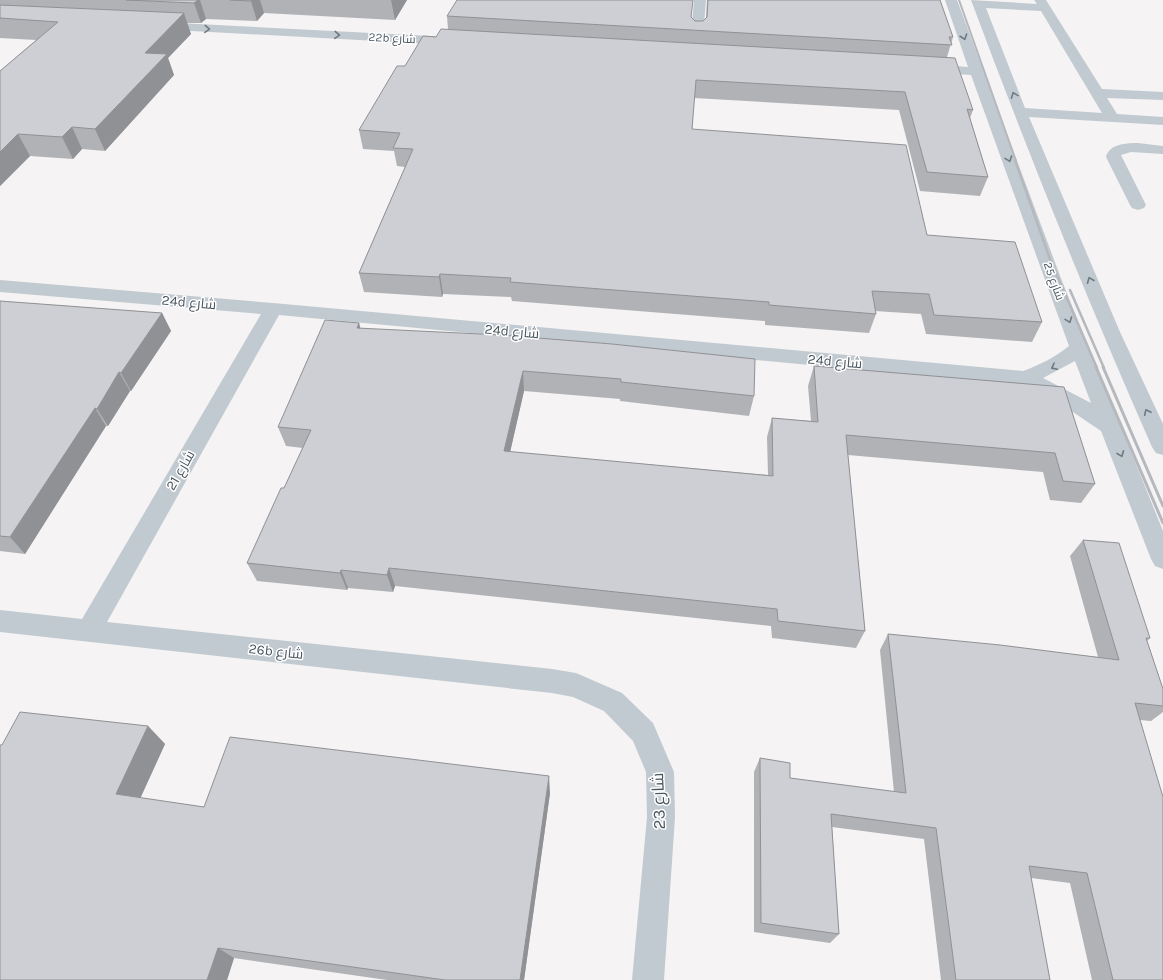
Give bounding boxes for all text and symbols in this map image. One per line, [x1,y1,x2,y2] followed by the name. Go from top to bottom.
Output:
[204,24,210,33] one-way arrow
[368,30,416,47] street label: 22b شارع
[334,31,340,39] one-way arrow
[959,33,968,40] one-way arrow
[1010,91,1018,98] one-way arrow
[1004,155,1012,162] one-way arrow
[1040,260,1067,303] street label: شارع 25
[1086,276,1094,283] one-way arrow
[161,292,217,313] street label: 24d شارع
[1064,317,1072,324] one-way arrow
[484,321,540,342] street label: 24d شارع
[807,351,863,372] street label: 24d شارع
[1050,362,1058,370] one-way arrow
[1144,409,1152,416] one-way arrow
[162,447,199,493] street label: شارع 21
[1116,451,1124,458] one-way arrow
[248,640,304,663] street label: 26b شارع
[647,772,671,830] street label: شارع 23

